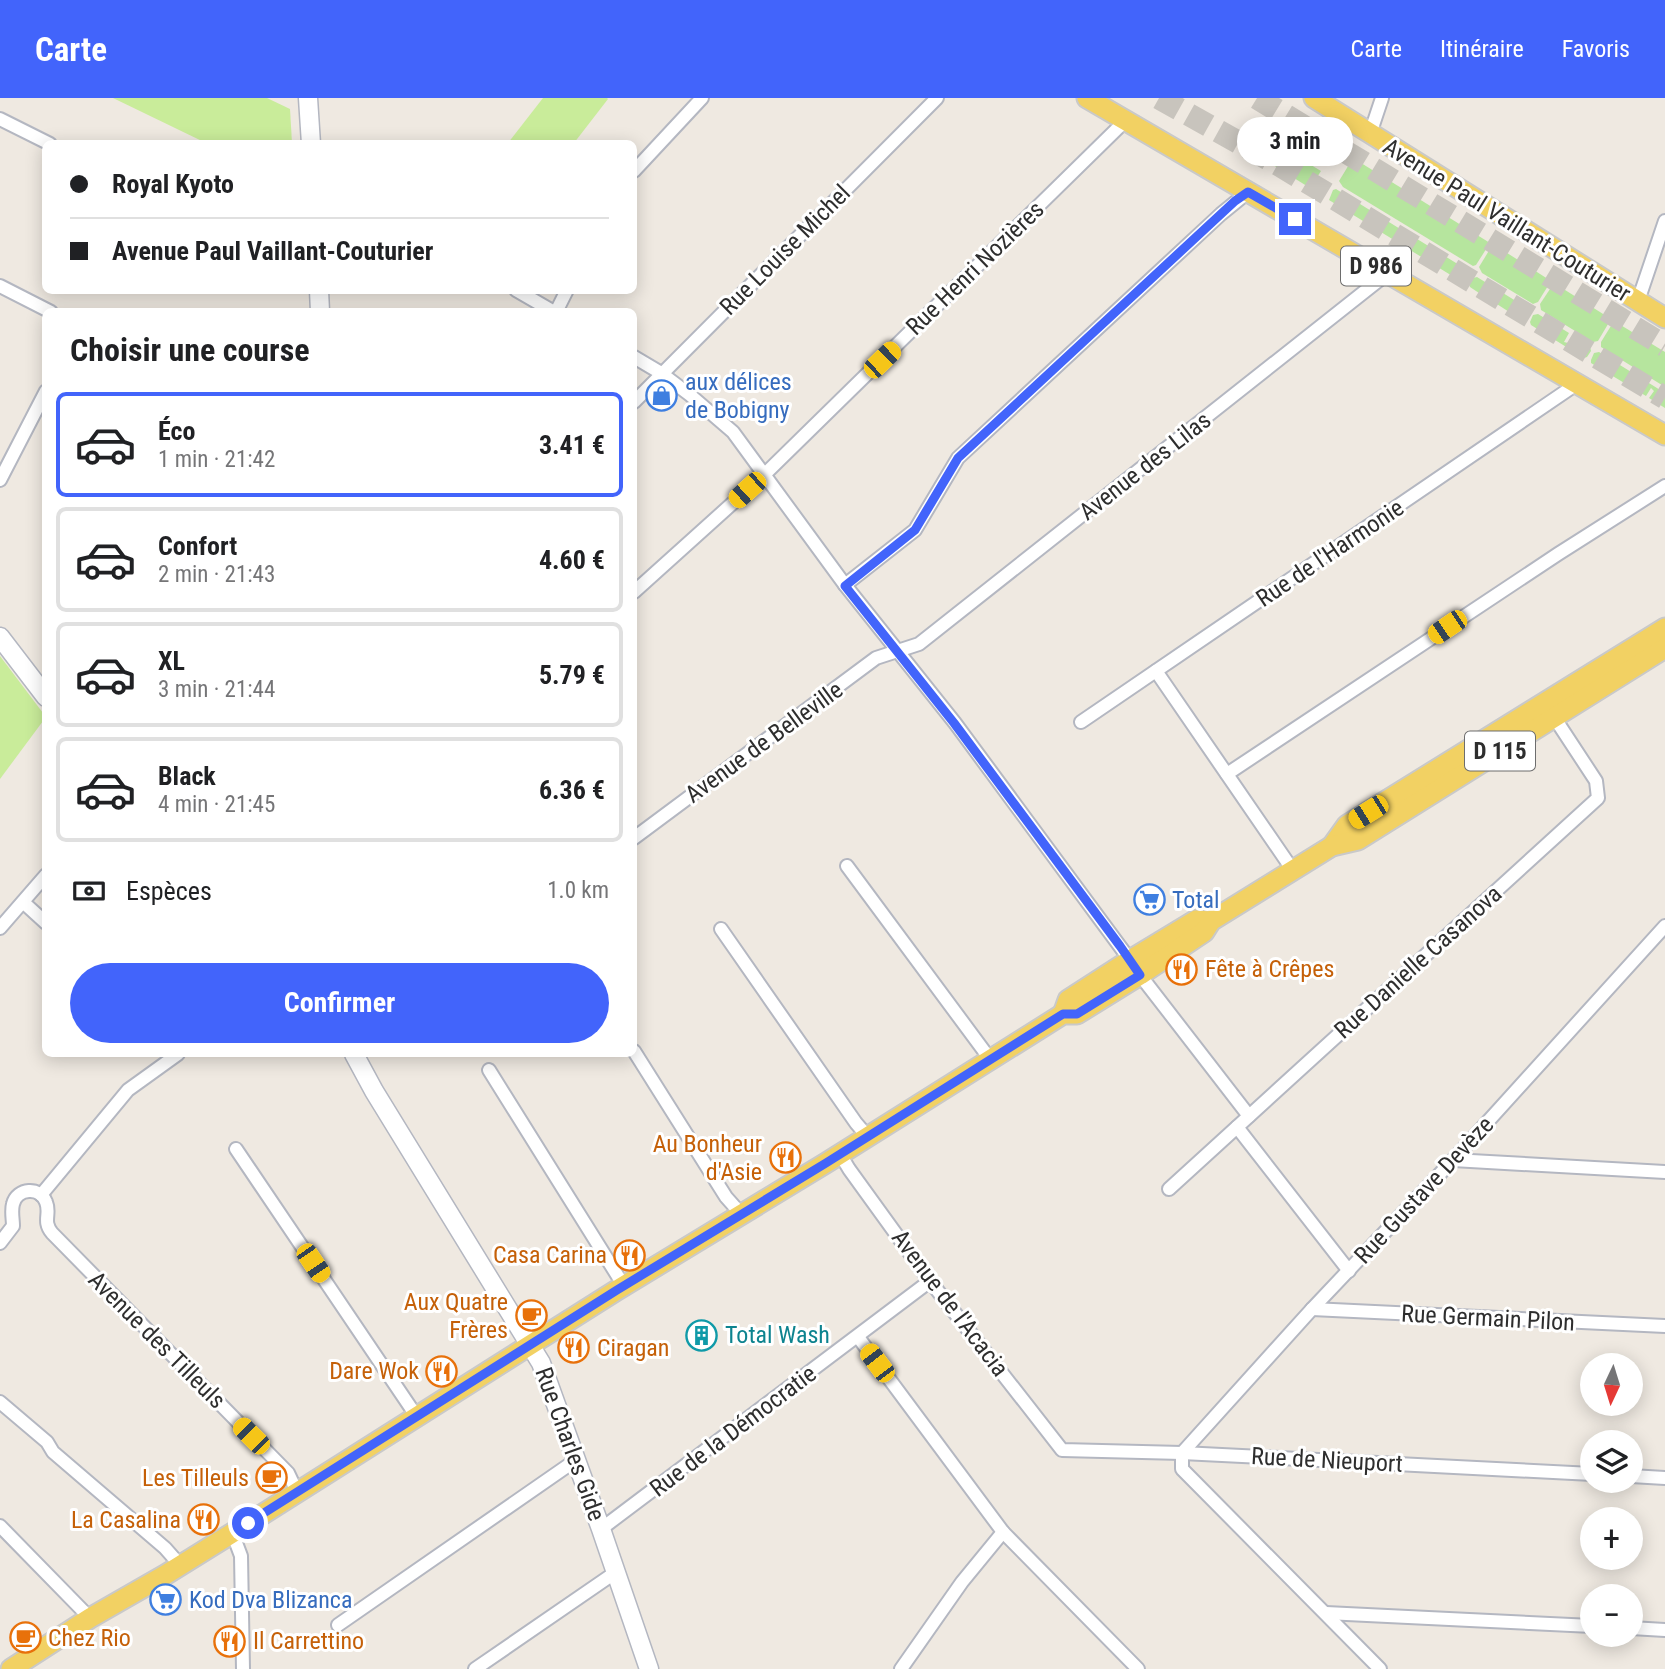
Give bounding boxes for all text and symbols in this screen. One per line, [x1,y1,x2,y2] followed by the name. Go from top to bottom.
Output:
[35,30,107,69] text: Carte
[1351,35,1402,63] text: Carte
[1440,35,1524,63] text: Itinéraire
[1562,35,1630,63] text: Favoris
[1237,117,1353,166] callout: 3 min
[1269,128,1321,155] text: 3 min
[1378,132,1636,308] street label: Avenue Paul Vaillant-Couturier
[112,169,234,199] text: Royal Kyoto
[714,179,856,321] street label: Rue Louise Michel
[900,195,1050,341] street label: Rue Henri Nozières
[1279,203,1311,235] route end
[112,236,433,266] text: Avenue Paul Vaillant-Couturier
[1341,246,1411,286] road number: D 986
[70,331,310,369] text: Choisir une course
[860,338,905,382] car
[685,368,792,424] place label: aux délices de Bobigny
[645,379,679,413] shop icon: aux délices de Bobigny
[1074,406,1216,526] street label: Avenue des Lilas
[74,413,137,476] icon: car
[158,416,195,446] text: Éco
[539,430,605,460] text: 3.41 €
[158,446,275,473] text: 1 min · 21:42
[725,468,770,512] car
[1251,493,1409,613] street label: Rue de l'Harmonie
[74,528,137,591] icon: car
[158,531,237,561] text: Confort
[539,545,605,575] text: 4.60 €
[158,561,275,588] text: 2 min · 21:43
[1424,607,1471,647] car
[74,643,137,706] icon: car
[158,646,185,676] text: XL
[539,660,605,690] text: 5.79 €
[680,675,848,809] street label: Avenue de Belleville
[158,676,275,703] text: 3 min · 21:44
[1465,732,1535,771] road number: D 115
[74,758,137,821] icon: car
[158,761,216,791] text: Black
[539,775,605,805] text: 6.36 €
[158,791,275,818] text: 4 min · 21:45
[1345,792,1392,832] car
[70,872,108,910] icon: cash
[126,876,212,906] text: Espèces
[547,877,609,904] text: 1.0 km
[1329,880,1507,1044] street label: Rue Danielle Casanova
[1132,883,1166,917] supermarket icon: Total
[1172,886,1219,914] place label: Total
[1165,952,1199,986] restaurant icon: Fête à Crêpes
[1205,955,1334,983] place label: Fête à Crêpes
[70,963,609,1043] button: Confirmer
[1349,1111,1499,1269] street label: Rue Gustave Devèze
[653,1130,762,1186] place label: Au Bonheur d'Asie
[768,1141,802,1175] restaurant icon: Au Bonheur d'Asie
[886,1224,1014,1382] street label: Avenue de l'Acacia
[613,1238,647,1272] restaurant icon: Casa Carina
[293,1240,334,1286] car
[493,1241,607,1269] place label: Casa Carina
[83,1266,231,1414] street label: Avenue des Tilleuls
[404,1288,508,1344] place label: Aux Quatre Frères
[514,1299,548,1333] cafe icon: Aux Quatre Frères
[1400,1299,1576,1337] street label: Rue Germain Pilon
[685,1318,719,1352] building icon: Total Wash
[725,1321,830,1349] place label: Total Wash
[557,1331,591,1365] restaurant icon: Ciragan
[597,1334,669,1362] place label: Ciragan
[856,1340,899,1386] car
[1580,1353,1643,1416] north arrow
[1580,1353,1643,1647] map controls
[425,1354,459,1388] restaurant icon: Dare Wok
[329,1357,419,1385] place label: Dare Wok
[644,1359,822,1503] street label: Rue de la Démocratie
[529,1363,611,1525] street label: Rue Charles Gide
[229,1414,274,1458] car
[1580,1430,1643,1493] button: layers
[1250,1442,1404,1478] street label: Rue de Nieuport
[255,1461,289,1495] cafe icon: Les Tilleuls
[142,1464,249,1492] place label: Les Tilleuls
[187,1503,221,1537] restaurant icon: La Casalina
[71,1506,181,1534] place label: La Casalina
[232,1507,264,1539] route start
[1580,1507,1643,1570] button: +
[149,1583,183,1617] supermarket icon: Kod Dva Blizanca
[1580,1584,1643,1647] button: −
[189,1586,352,1614] place label: Kod Dva Blizanca
[8,1621,42,1655] cafe icon: Chez Rio
[48,1624,131,1652] place label: Chez Rio
[213,1624,247,1658] restaurant icon: Il Carrettino
[253,1627,364,1655] place label: Il Carrettino

